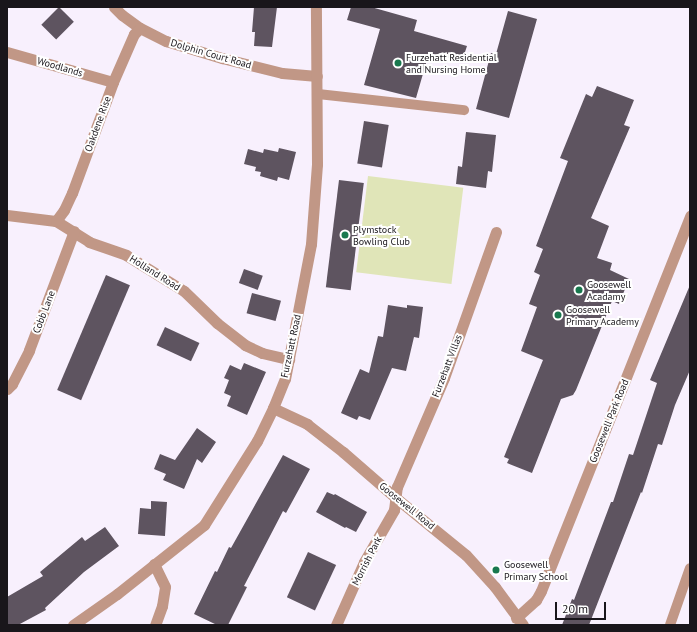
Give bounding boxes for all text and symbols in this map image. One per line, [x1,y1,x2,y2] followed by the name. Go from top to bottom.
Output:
[169,37,253,71] street label: Dolphin Court Road
[406,51,497,74] place label: Furzehatt Residential and Nursing Home
[36,55,84,79] street label: Woodlands
[393,58,403,68] marker: Furzehatt Residential and Nursing Home
[82,95,114,153] street label: Oakdene Rise
[353,223,410,246] place label: Plymstock Bowling Club
[340,230,350,240] marker: Plymstock Bowling Club
[127,253,183,293] street label: Holland Road
[587,278,631,302] place label: Goosewell Acadamy
[574,285,584,295] marker: Goosewell Acadamy
[30,289,58,335] street label: Cobb Lane
[566,303,640,326] place label: Goosewell Primary Academy
[553,310,563,320] marker: Goosewell Primary Academy
[278,313,304,379] street label: Furzehatt Road
[429,333,465,399] street label: Furzehatt Villas
[587,377,631,465] street label: Goosewell Park Road
[377,480,437,532] street label: Goosewell Road
[350,534,384,588] street label: Morrish Park
[504,558,568,582] place label: Goosewell Primary School
[491,565,501,575] marker: Goosewell Primary School
[557,594,608,620] scale bar
[562,601,588,616] text: 20 m

